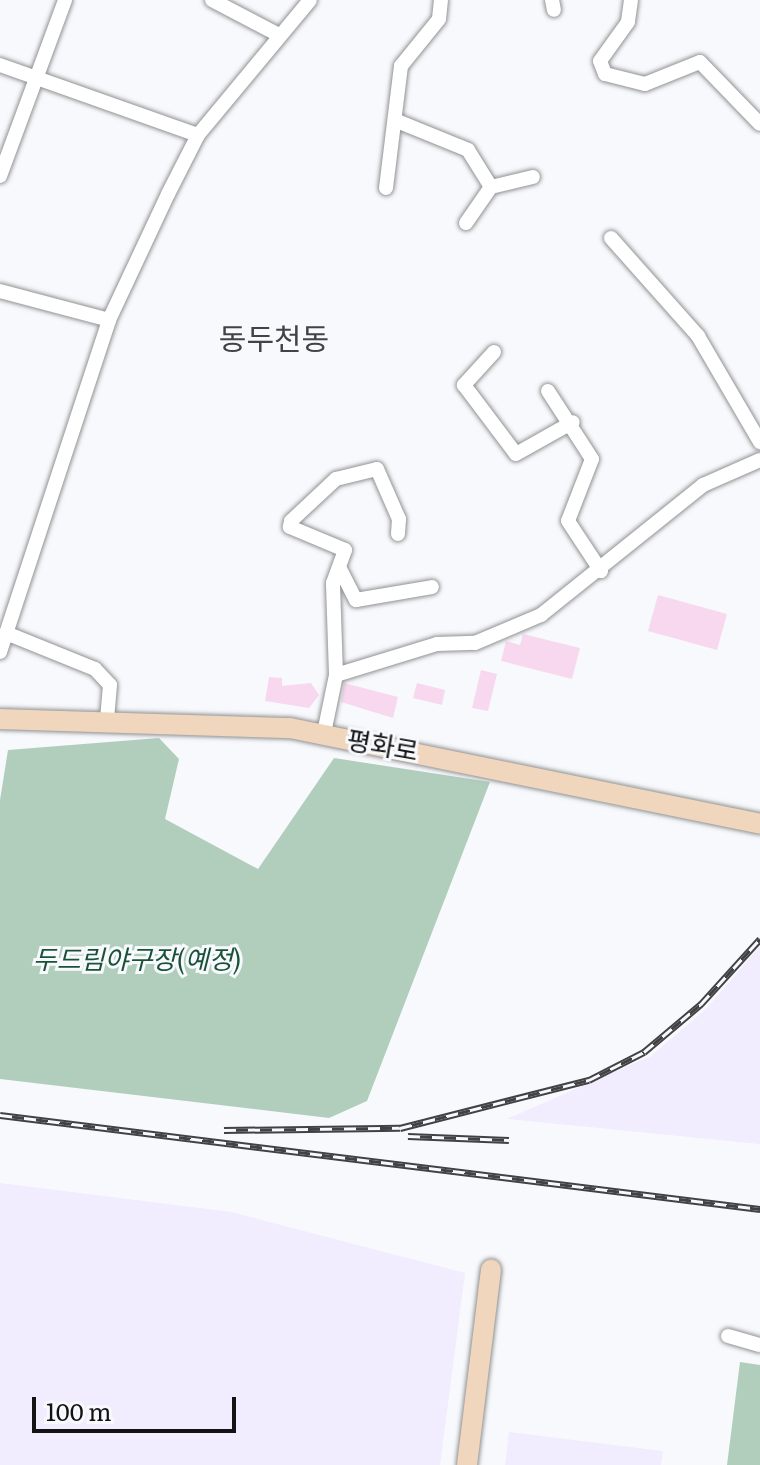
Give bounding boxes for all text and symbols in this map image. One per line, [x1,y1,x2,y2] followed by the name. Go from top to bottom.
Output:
[219,319,329,355] district label: 동두천동
[345,722,421,766] street label: 평화로
[33,942,241,974] park label: 두드림야구장(예정)
[36,1381,240,1431] scale bar
[46,1393,112,1428] text: 100 m

